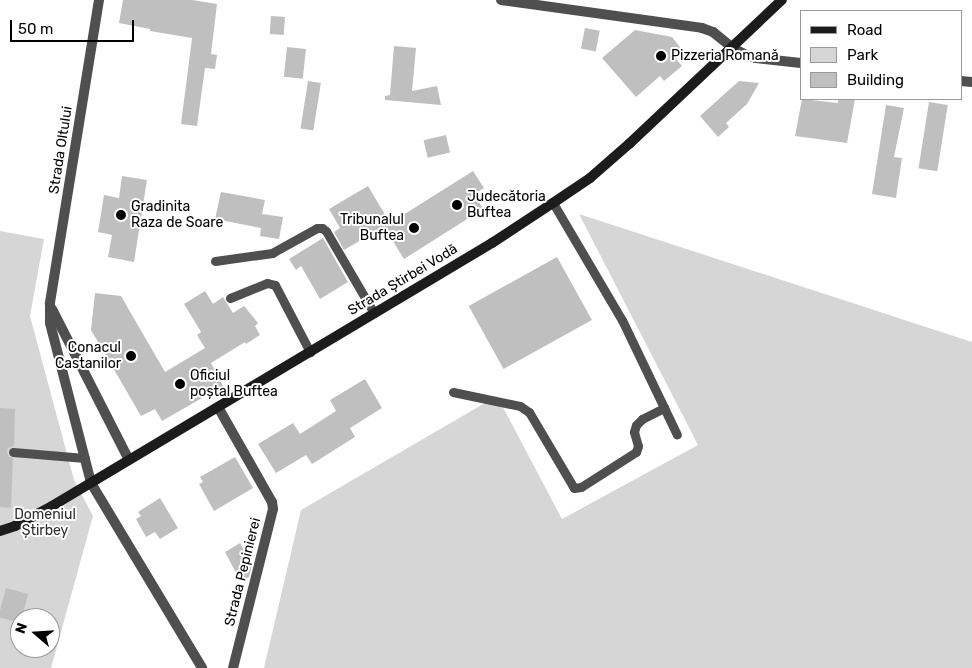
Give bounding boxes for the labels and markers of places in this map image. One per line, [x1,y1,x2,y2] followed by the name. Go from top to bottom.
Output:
[671,48,779,64] place label: Pizzeria Romană
[655,50,667,62] marker: Pizzeria Romană
[467,189,546,222] place label: Judecătoria Buftea
[131,199,223,232] place label: Gradinita Raza de Soare
[451,199,463,211] marker: Judecătoria Buftea
[115,209,127,221] marker: Gradinita Raza de Soare
[340,212,404,244] place label: Tribunalul Buftea
[408,222,420,234] marker: Tribunalul Buftea
[55,340,121,372] place label: Conacul Castanilor
[125,350,137,362] marker: Conacul Castanilor
[190,368,278,401] place label: Oficiul poștal Buftea
[174,378,186,390] marker: Oficiul poștal Buftea

